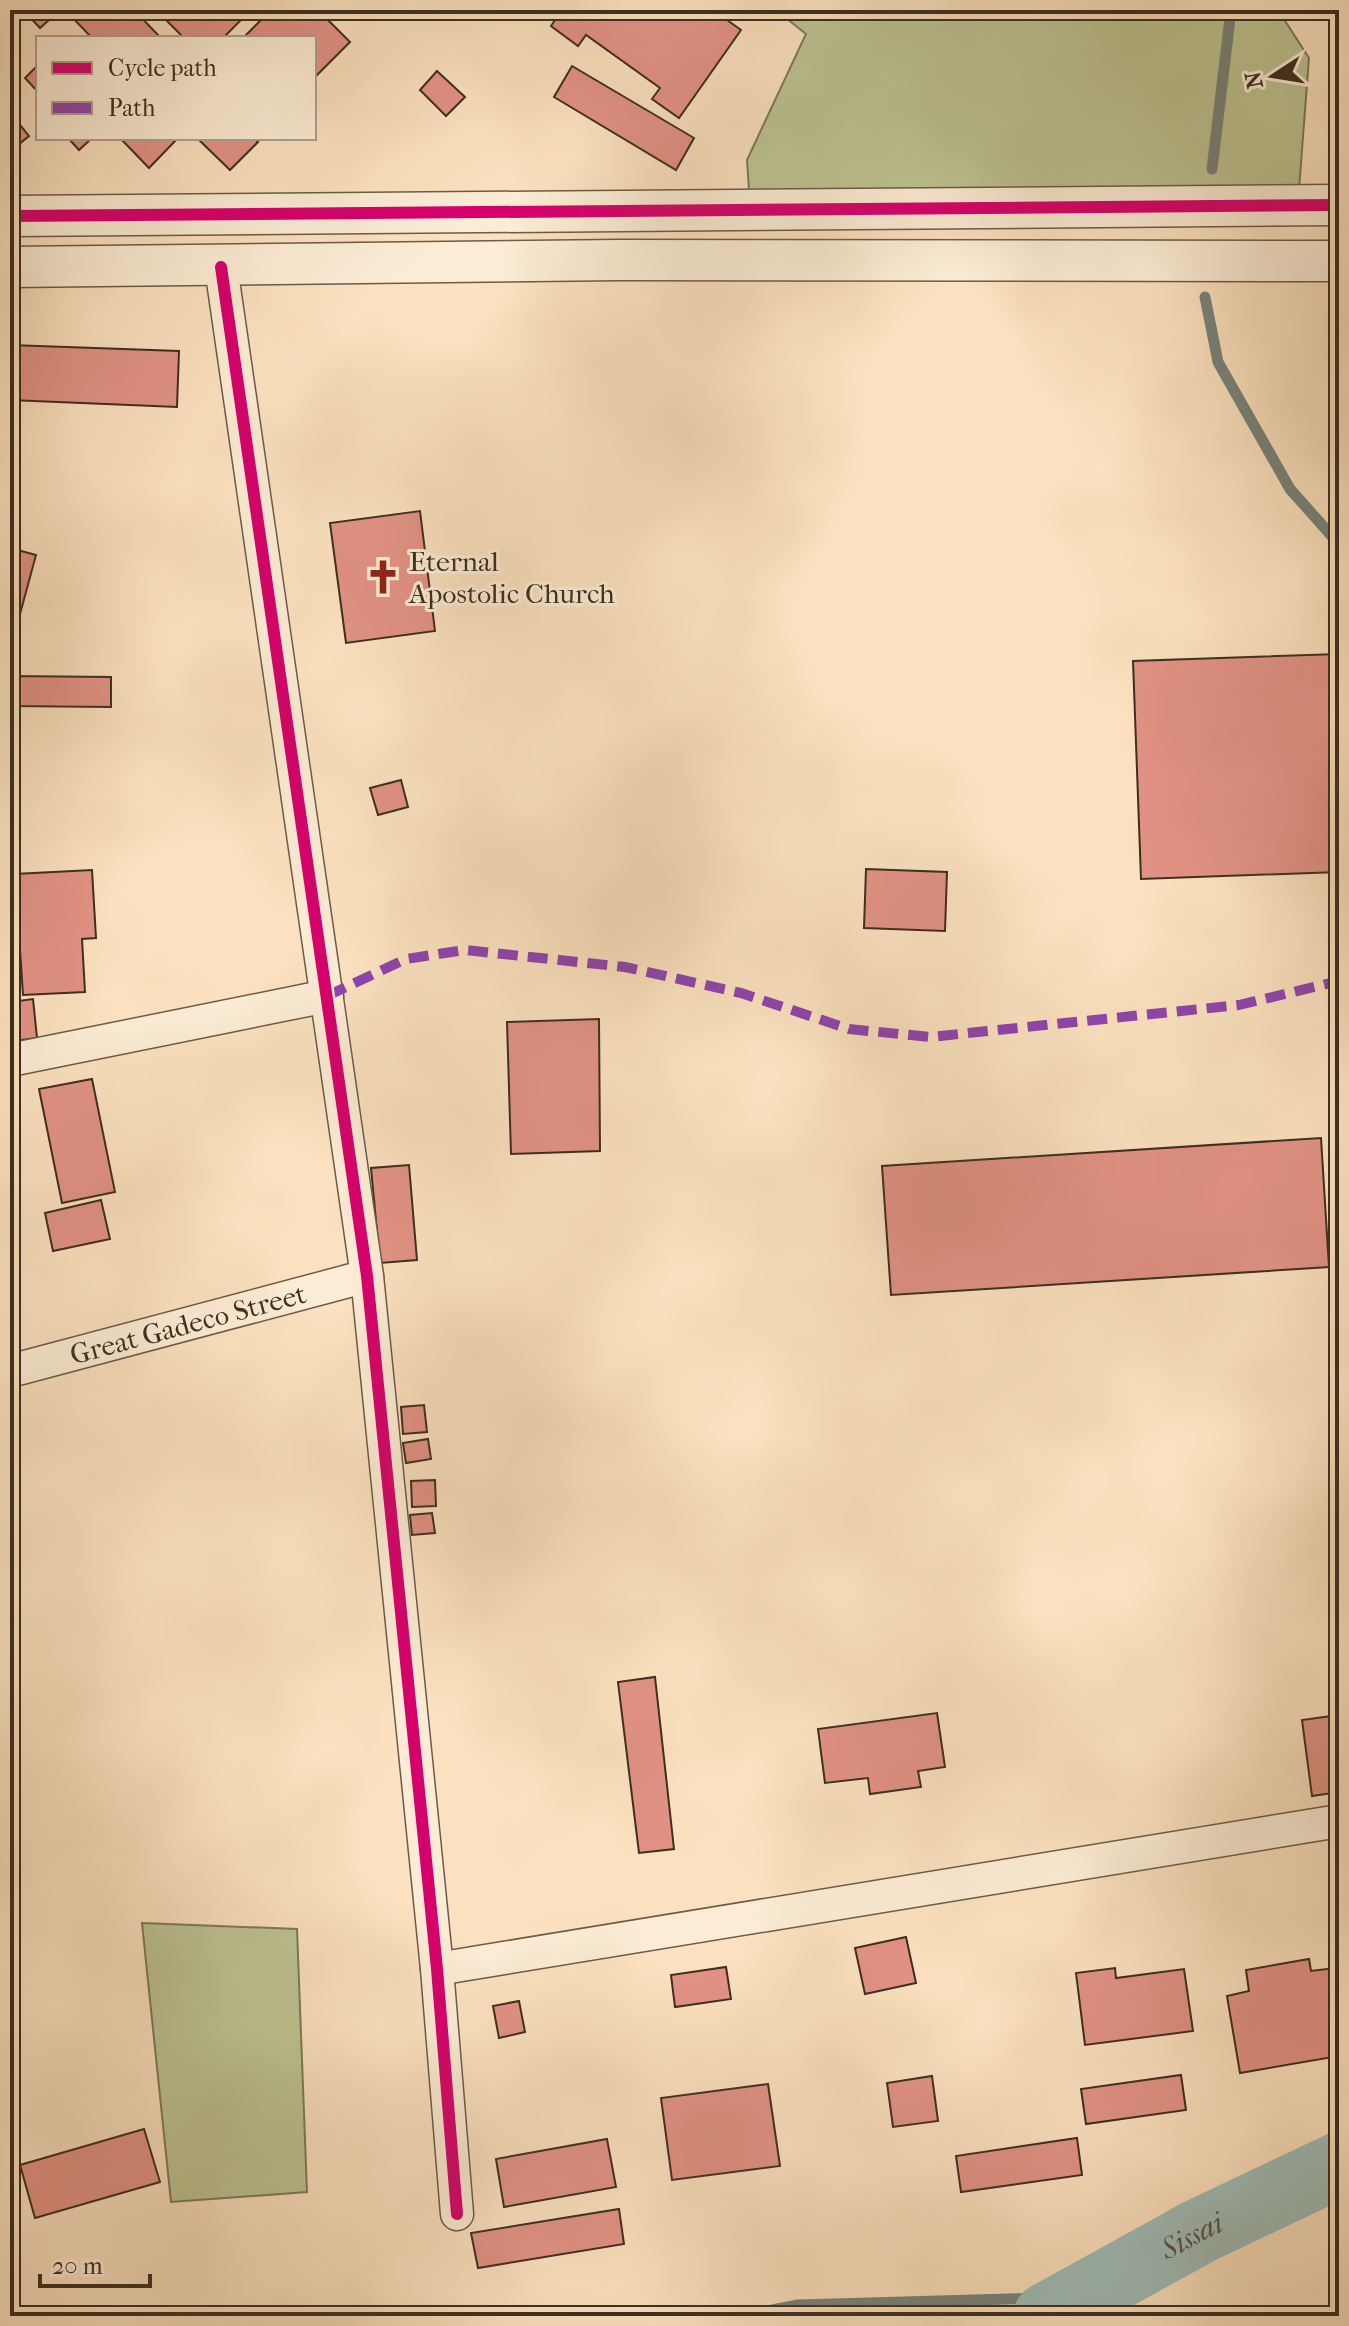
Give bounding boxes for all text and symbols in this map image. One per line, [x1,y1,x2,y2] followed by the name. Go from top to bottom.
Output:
[36,36,316,140] legend
[1233,36,1313,116] north arrow
[108,54,217,82] text: Cycle path
[1240,69,1269,91] text: N
[108,94,156,122] text: Path
[408,545,615,610] place label: Eternal Apostolic Church
[364,558,402,596] church icon: Eternal Apostolic Church
[66,1277,310,1371] street label: Great Gadeco Street
[1153,2205,1231,2268] water label: Sissai
[40,2238,150,2288] scale bar
[52,2252,103,2280] text: 20 m

